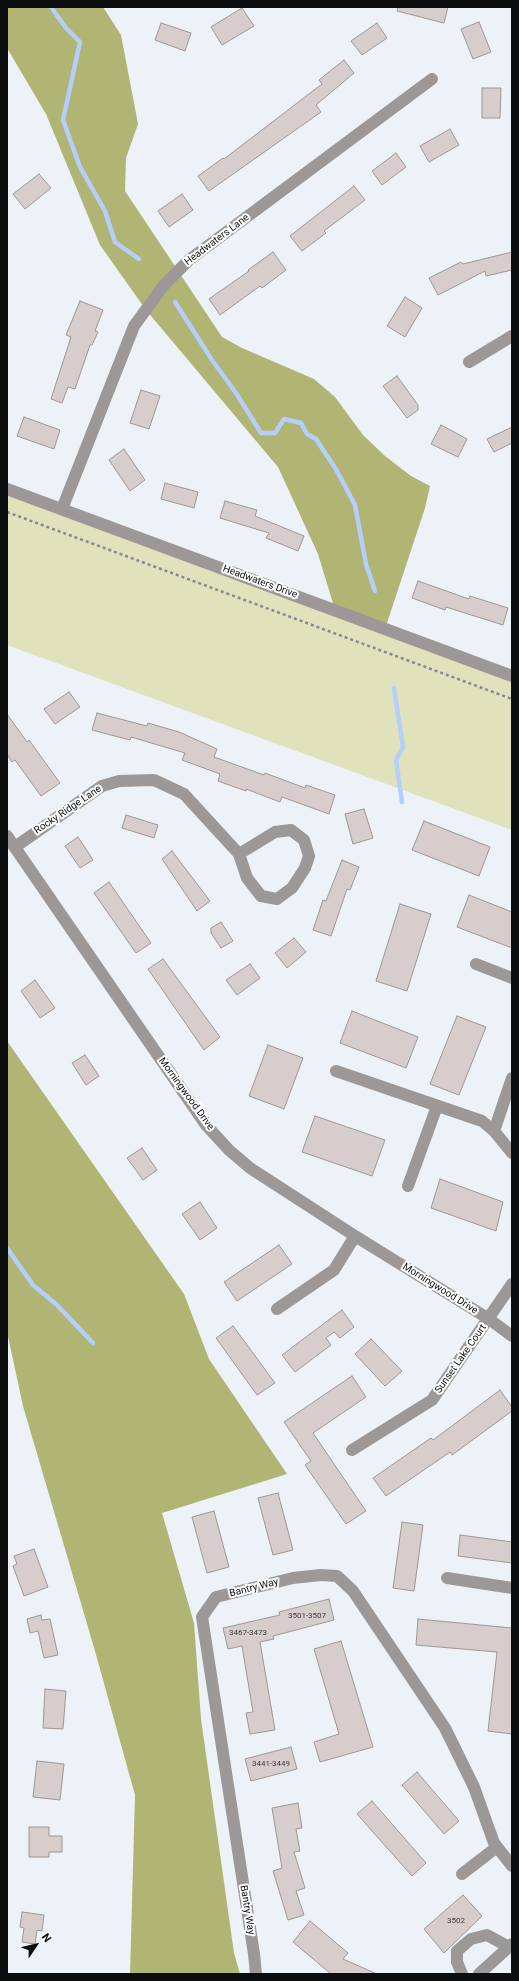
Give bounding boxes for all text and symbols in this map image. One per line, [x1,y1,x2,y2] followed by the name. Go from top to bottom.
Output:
[182,212,252,268] street label: Headwaters Lane
[221,563,299,601] street label: Headwaters Drive
[32,783,104,837] street label: Rocky Ridge Lane
[156,1056,216,1132] street label: Morningwood Drive
[400,1261,480,1317] street label: Morningwood Drive
[433,1322,489,1396] street label: Sunset Lake Court
[228,1576,280,1600] street label: Bantry Way
[288,1611,326,1621] house number: 3501-3507
[229,1628,267,1638] house number: 3467-3473
[252,1759,290,1769] house number: 3441-3449
[237,1884,257,1936] street label: Bantry Way
[447,1916,465,1926] house number: 3502
[16,1925,56,1965] north arrow
[39,1931,54,1945] text: N

